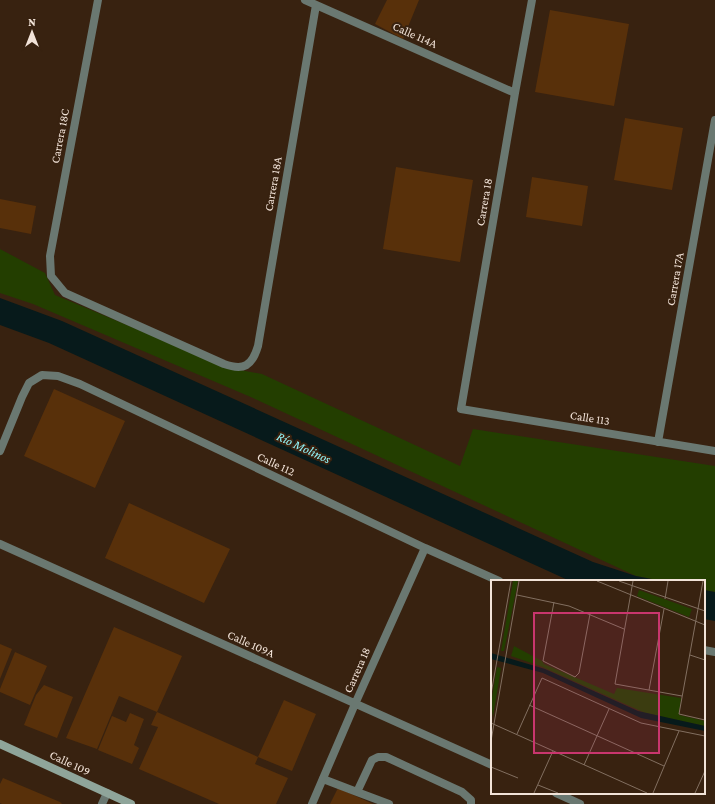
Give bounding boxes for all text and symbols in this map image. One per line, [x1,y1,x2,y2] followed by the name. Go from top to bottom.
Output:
[12,12,52,52] north arrow
[28,16,36,28] text: N
[391,19,440,51] street label: Calle 114A
[48,107,72,165] street label: Carrera 18C
[261,155,285,212] street label: Carrera 18A
[473,177,495,227] street label: Carrera 18
[663,251,687,307] street label: Carrera 17A
[569,408,611,428] street label: Calle 113
[274,428,333,466] water label: Río Molinos
[255,449,297,479] street label: Calle 112
[491,580,705,794] inset map
[225,627,277,661] street label: Calle 109A
[341,645,373,695] street label: Carrera 18
[47,748,93,778] street label: Calle 109

